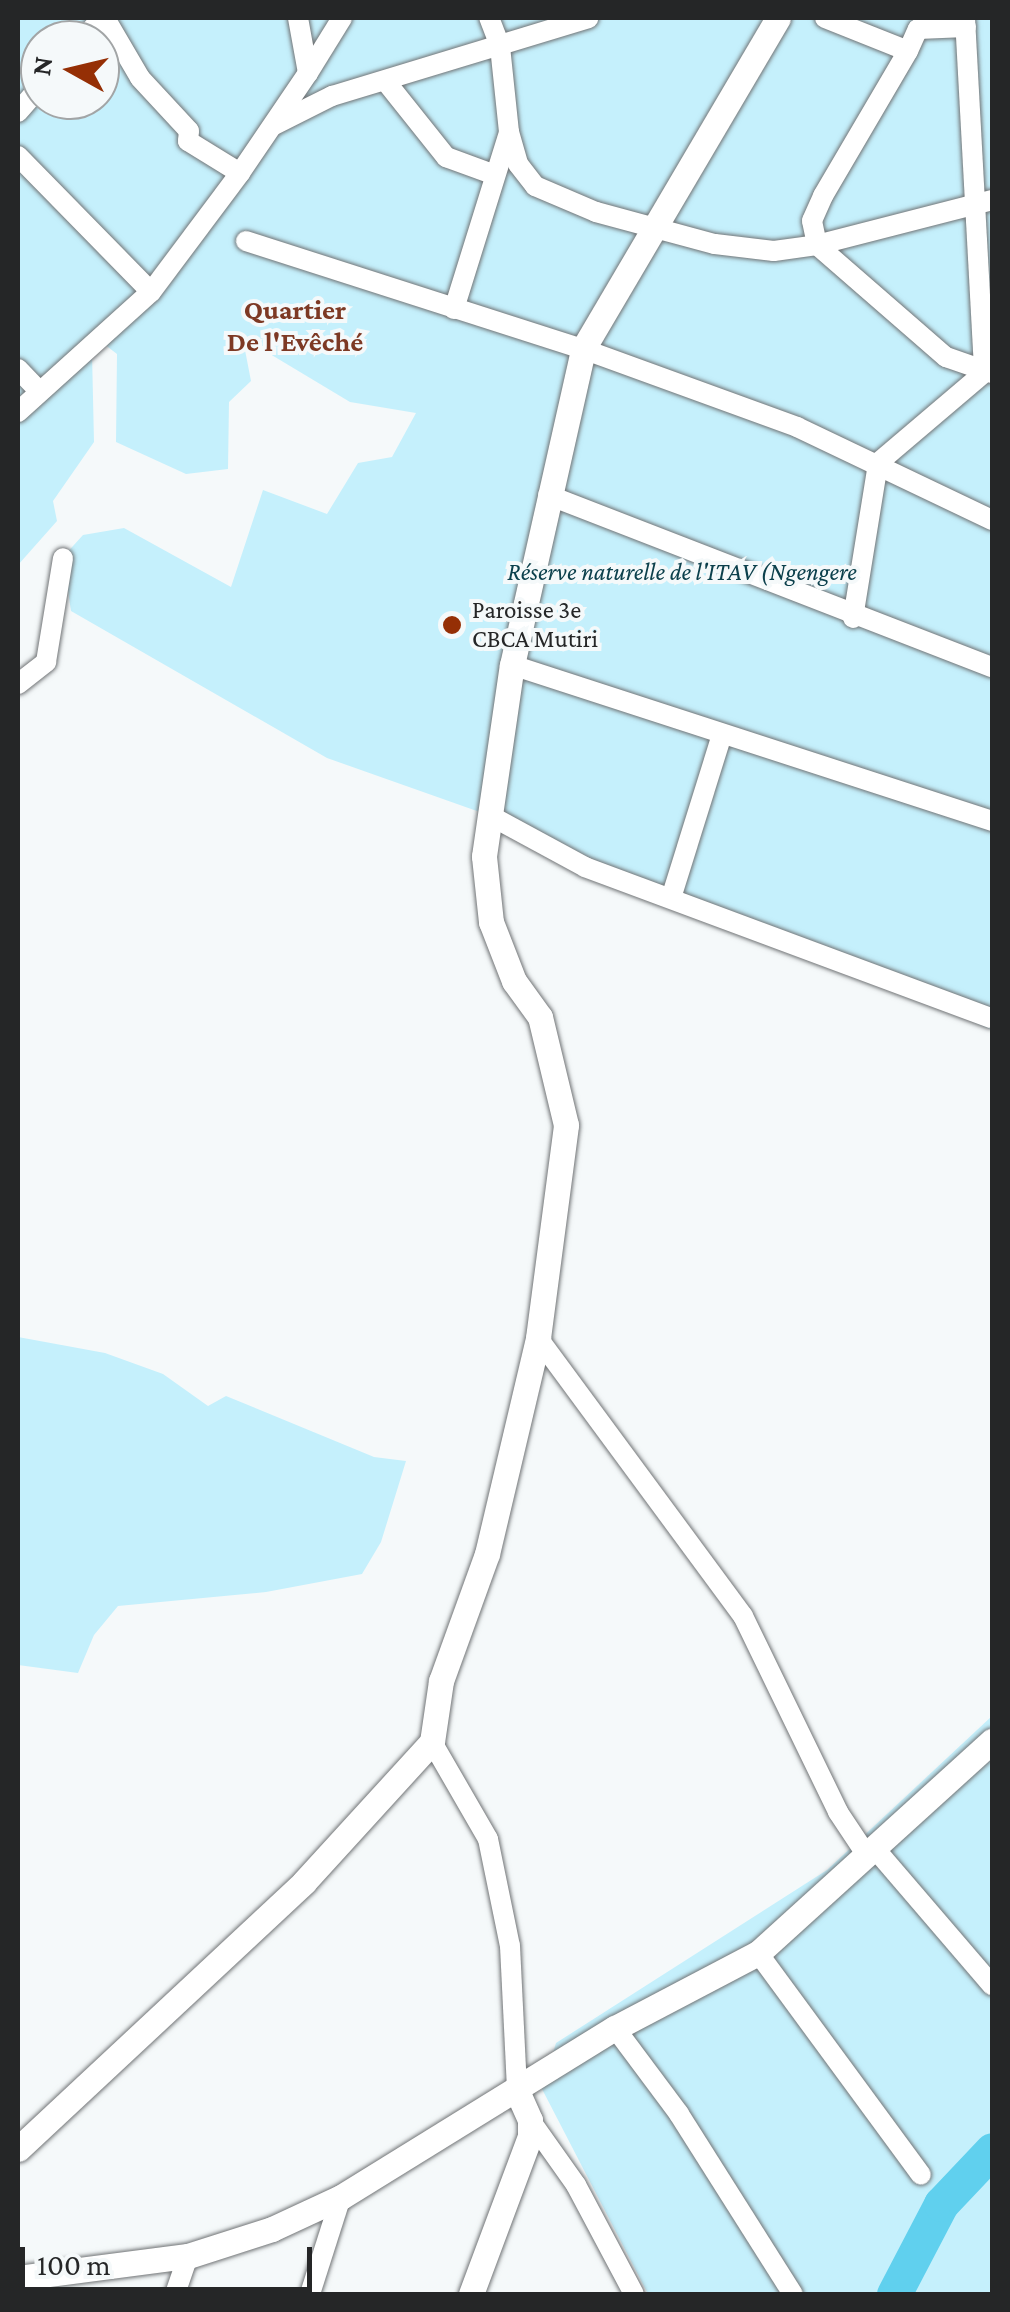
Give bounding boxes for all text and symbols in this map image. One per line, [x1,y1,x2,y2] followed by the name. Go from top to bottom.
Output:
[20,20,120,120] north arrow
[25,54,58,78] text: N
[227,293,363,359] district label: Quartier De l'Evêché
[507,557,857,587] park label: Réserve naturelle de l'ITAV (Ngengere
[472,596,598,655] place label: Paroisse 3e CBCA Mutiri
[441,614,463,636] marker: Paroisse 3e CBCA Mutiri
[25,2227,318,2289] scale bar
[37,2248,111,2281] text: 100 m

